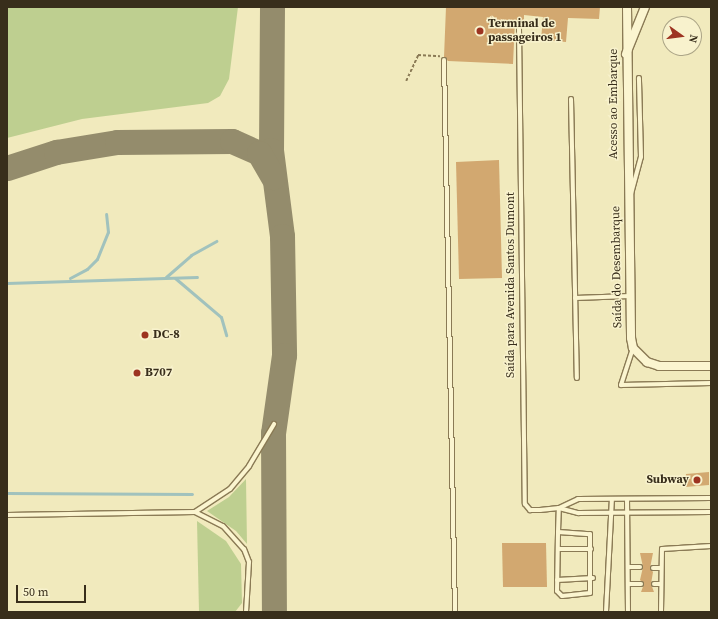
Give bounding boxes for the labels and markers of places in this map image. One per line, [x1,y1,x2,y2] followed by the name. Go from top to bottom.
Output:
[488,17,562,45] place label: Terminal de passageiros 1
[475,26,485,36] marker: Terminal de passageiros 1
[153,328,180,342] place label: DC-8
[140,330,150,340] marker: DC-8
[145,366,172,380] place label: B707
[132,368,142,378] marker: B707
[646,473,689,487] place label: Subway
[692,475,702,485] marker: Subway

